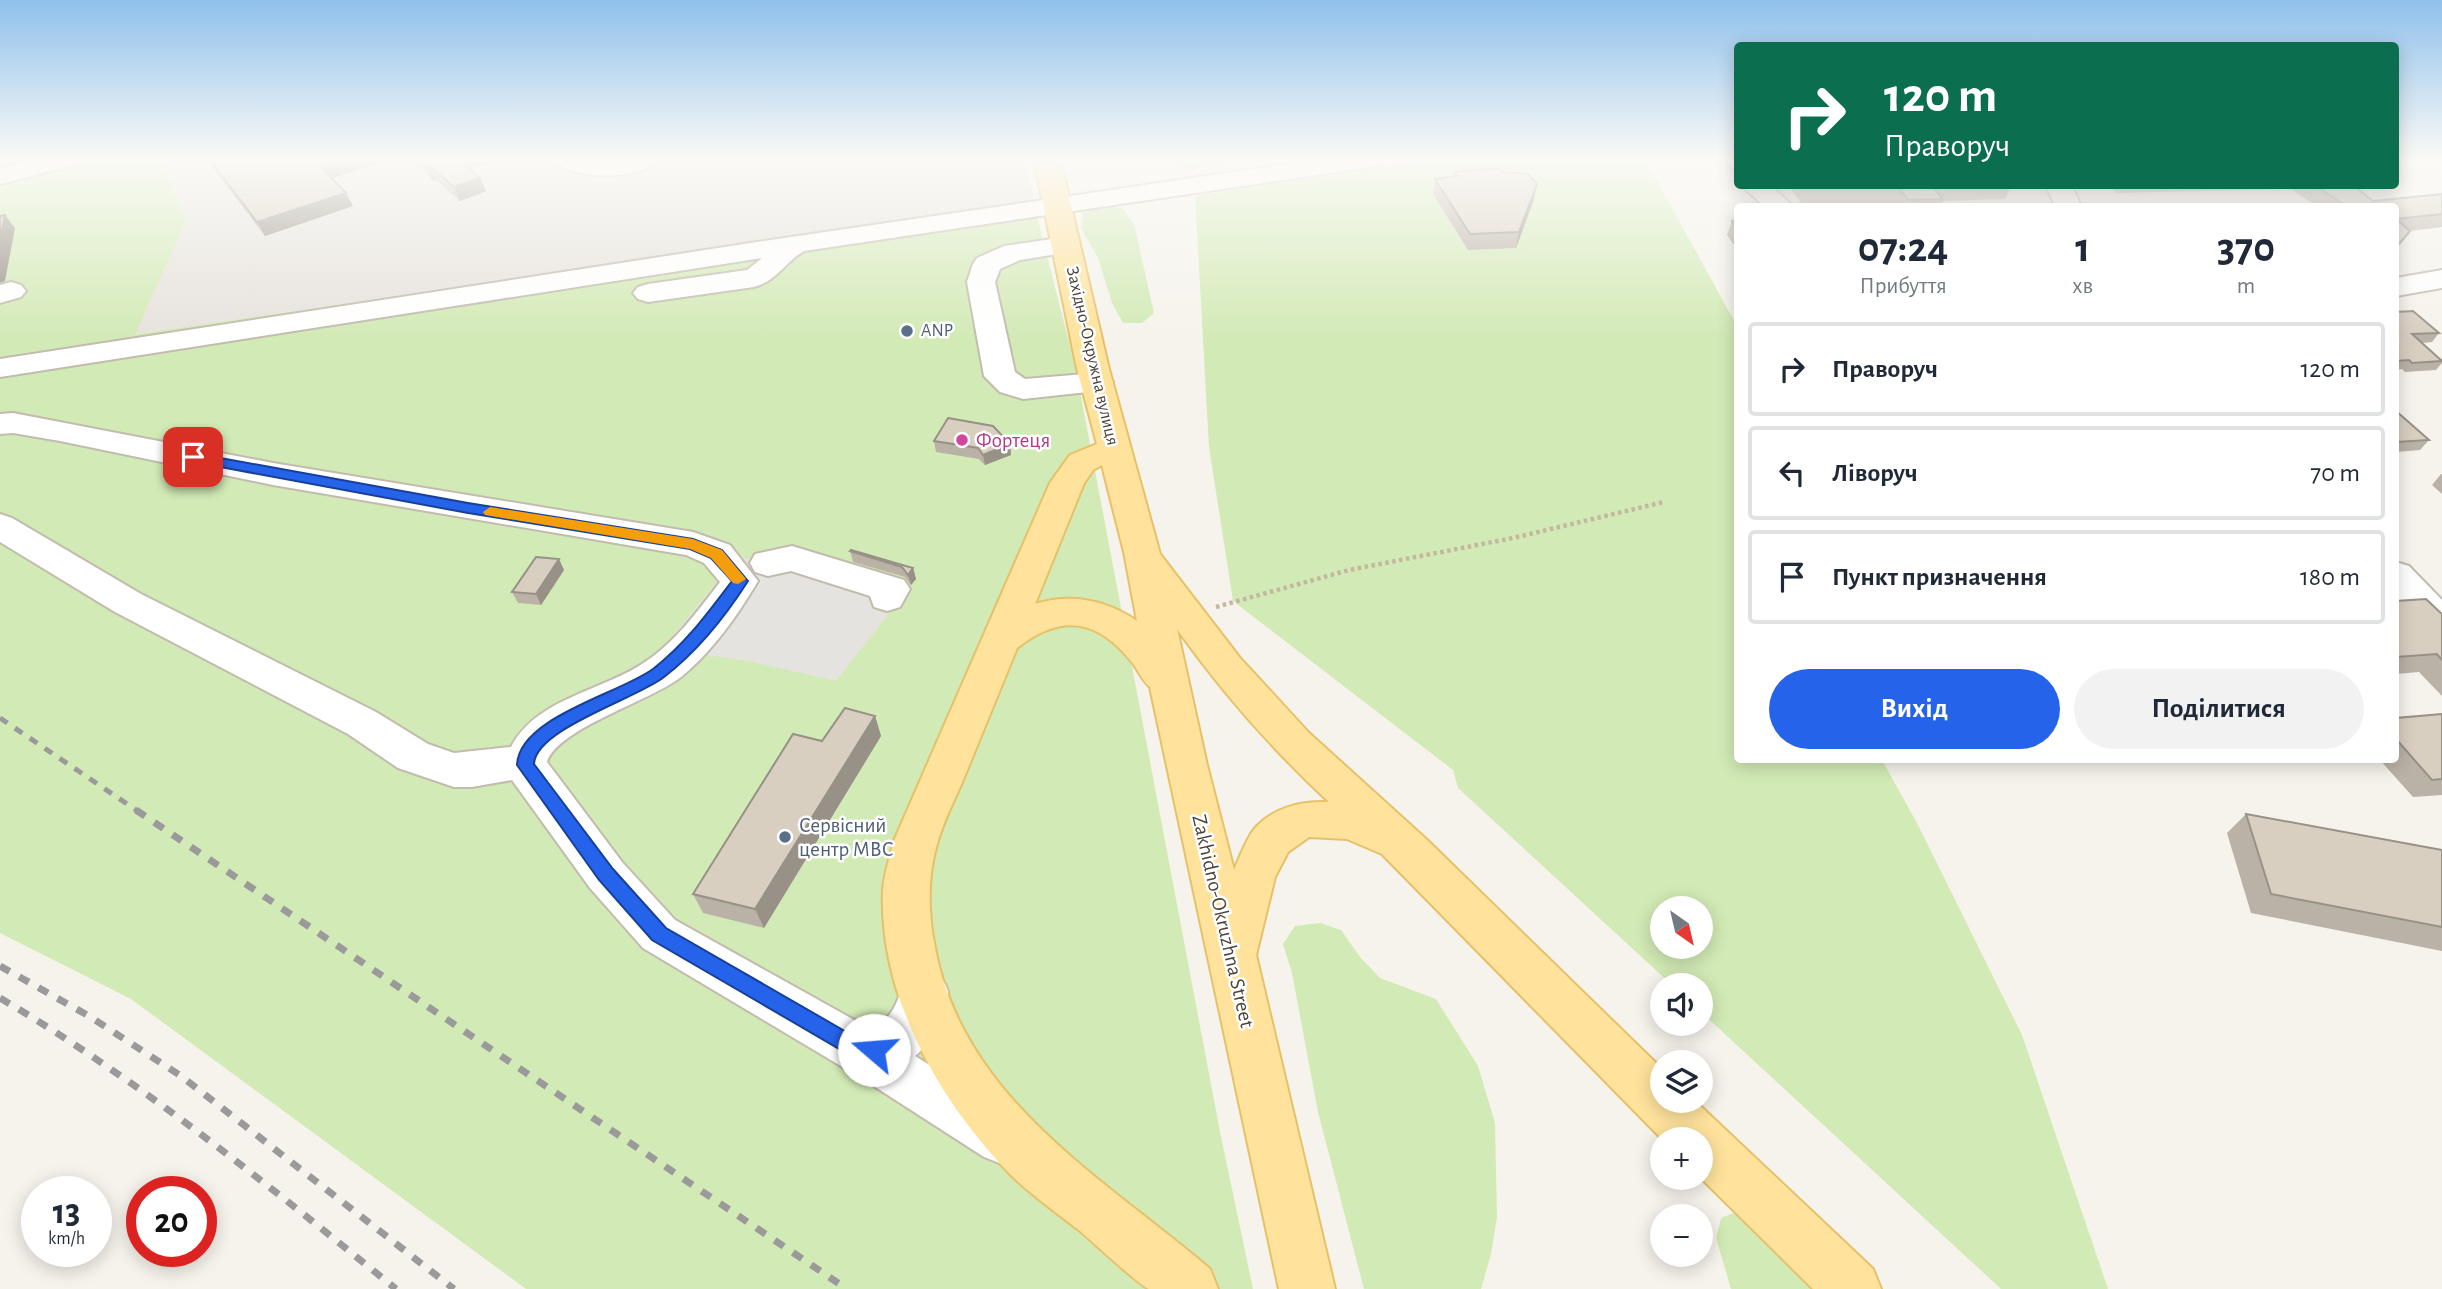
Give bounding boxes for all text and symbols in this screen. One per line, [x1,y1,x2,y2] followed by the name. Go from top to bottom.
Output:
[1769,70,1860,161] icon: right
[1884,72,1997,121] text: 120 m
[1884,130,2010,162] text: Праворуч
[1858,227,1948,269] text: 07:24
[2075,227,2090,269] text: 1
[2217,227,2275,269] text: 370
[1063,265,1121,447] street label: Західно-Окружна вулиця
[1860,275,1947,298] text: Прибуття
[2072,275,2093,298] text: хв
[2237,275,2255,298] text: m
[921,322,953,340] place label: ANP
[899,323,915,339] marker: ANP
[1773,350,1811,388] icon: right
[1832,356,1938,382] text: Праворуч
[2300,356,2360,382] text: 120 m
[163,427,223,487] pin
[976,430,1050,451] place label: Фортеця
[954,432,970,448] marker: Фортеця
[174,438,212,476] icon: arrive
[1773,454,1811,492] icon: left
[1832,460,1918,486] text: Ліворуч
[2310,460,2360,486] text: 70 m
[1773,558,1811,596] icon: arrive
[1832,564,2047,590] text: Пункт призначення
[2300,564,2360,590] text: 180 m
[1769,669,2060,749] button: Вихід
[2074,669,2364,749] button: Поділитися
[1188,812,1258,1030] street label: Zakhidno-Okruzhna Street
[799,815,894,860] place label: Сервісний центр МВС
[777,829,793,845] marker: Сервісний центр МВС
[1650,896,1713,959] north arrow
[1650,896,1713,1267] map controls
[1650,973,1713,1036] button: sound
[837,1013,911,1087] position arrow
[1650,1050,1713,1113] button: layers
[1650,1127,1713,1190] button: +
[126,1176,217,1267] speed limit sign: 20
[53,1195,80,1230] text: 13
[1650,1204,1713,1267] button: −
[48,1230,85,1248] text: km/h

